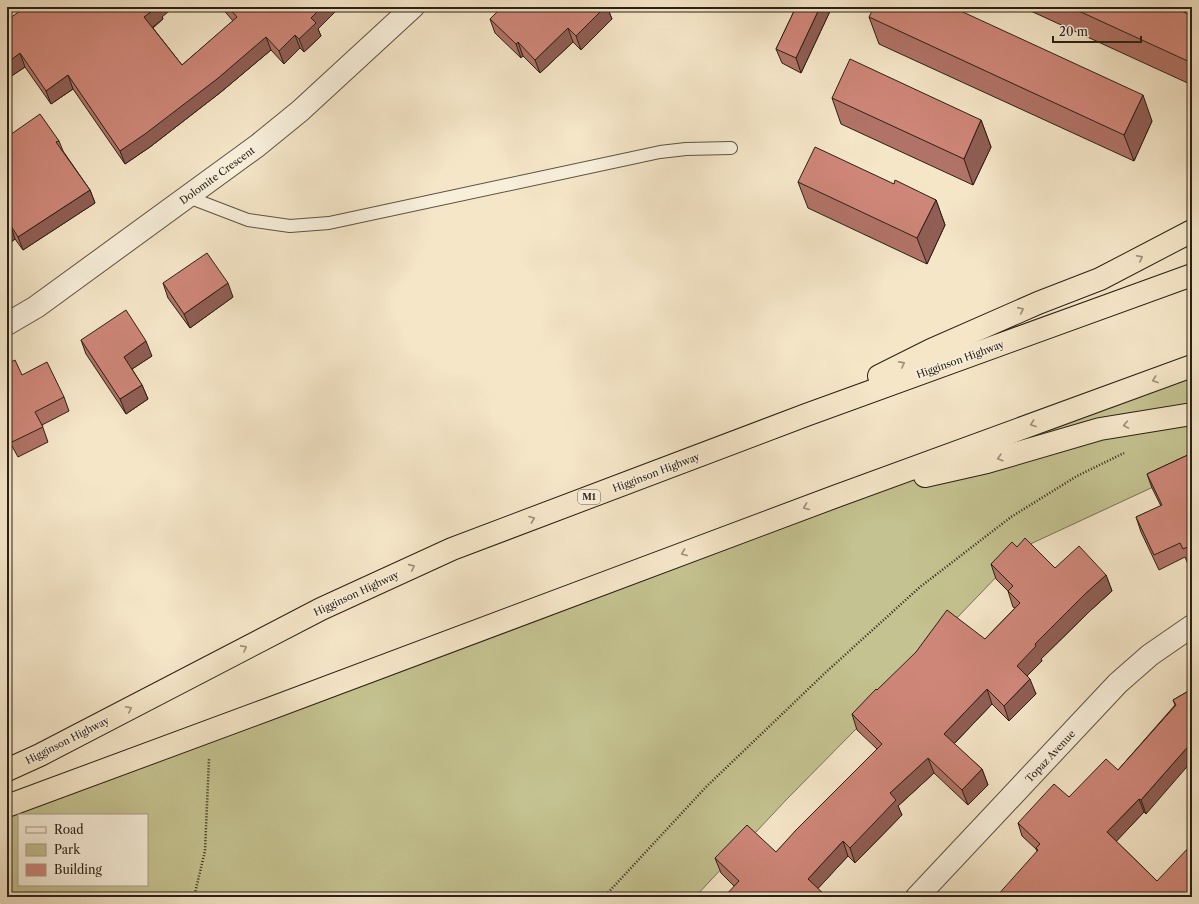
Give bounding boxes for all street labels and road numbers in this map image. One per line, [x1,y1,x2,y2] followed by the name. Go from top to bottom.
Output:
[177,143,258,207] street label: Dolomite Crescent
[915,337,1006,381] street label: Higginson Highway
[611,450,702,495] street label: Higginson Highway
[578,490,600,504] road number: M1
[312,568,401,619] street label: Higginson Highway
[23,714,112,767] street label: Higginson Highway
[1023,727,1078,785] street label: Topaz Avenue

